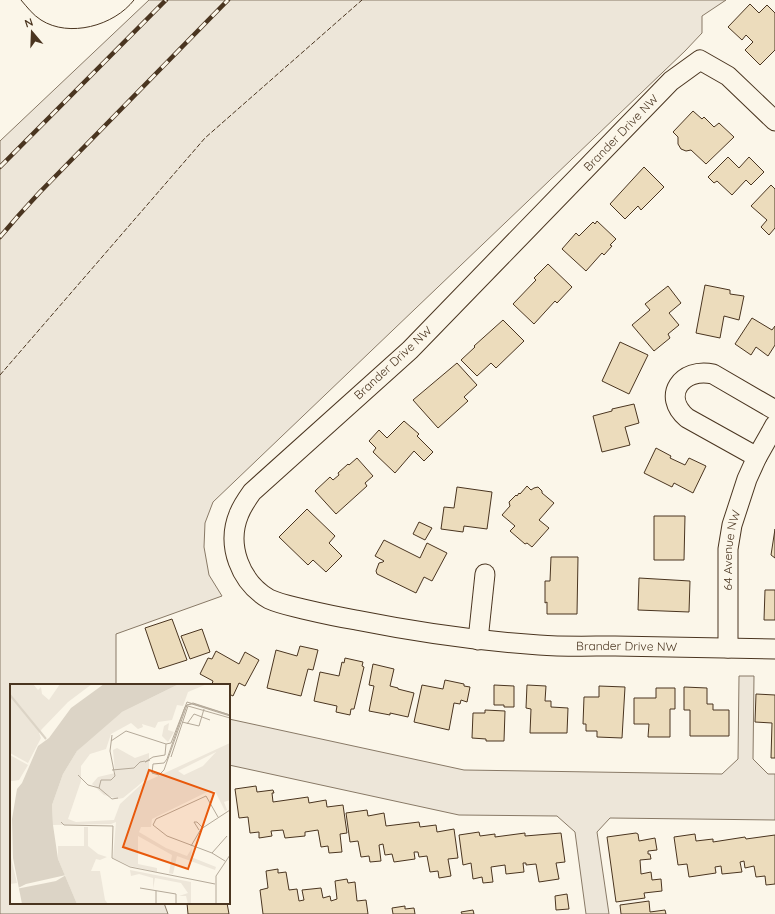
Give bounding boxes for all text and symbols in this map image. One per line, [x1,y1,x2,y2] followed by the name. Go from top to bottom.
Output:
[12,12,52,52] north arrow
[23,15,35,30] text: N
[580,91,661,174] street label: Brander Drive NW
[351,322,435,403] street label: Brander Drive NW
[720,508,743,590] street label: 64 Avenue NW
[576,638,678,654] street label: Brander Drive NW
[10,684,230,904] inset map

